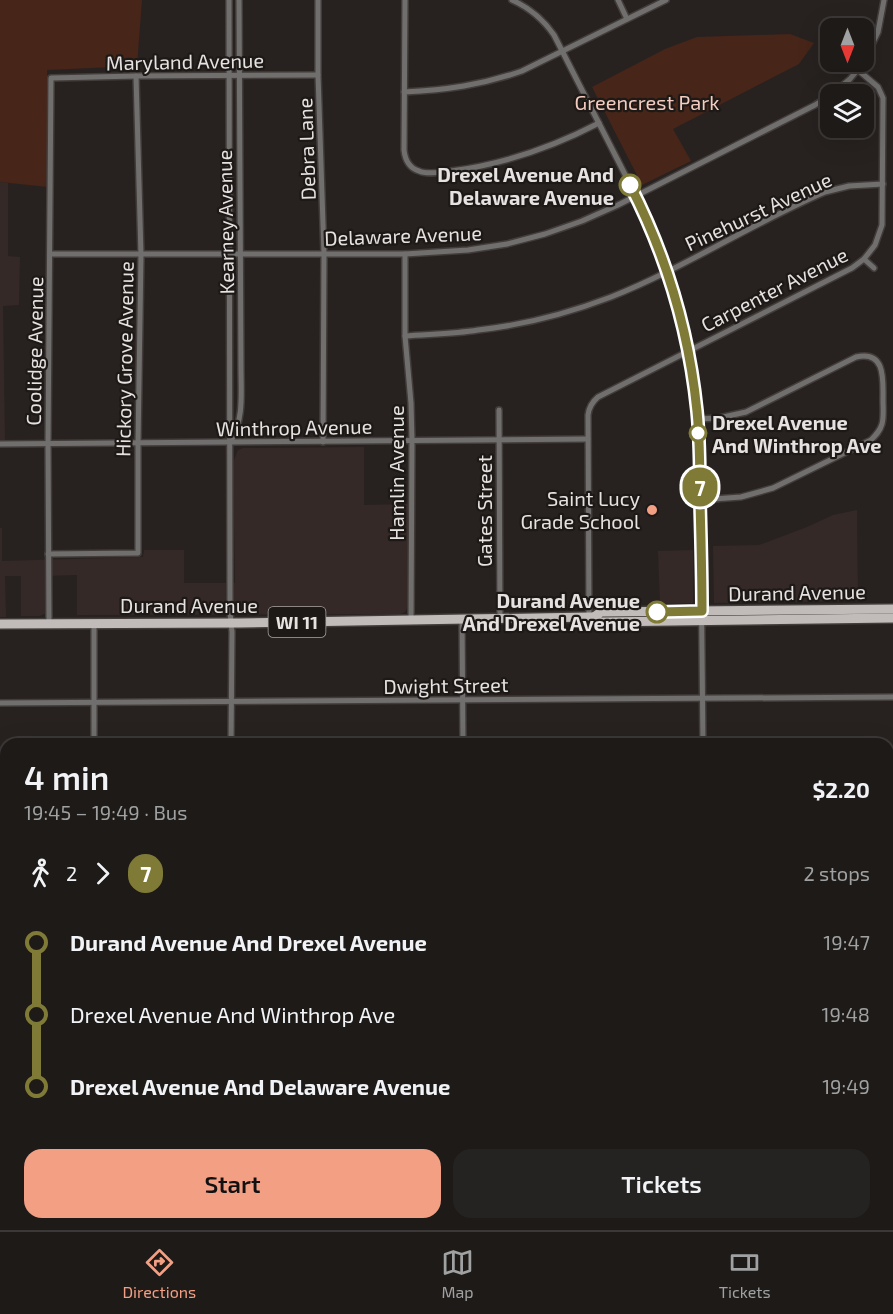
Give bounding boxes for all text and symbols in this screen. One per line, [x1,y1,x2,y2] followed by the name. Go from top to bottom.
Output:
[820,18,874,72] north arrow
[820,18,874,138] map controls
[106,48,264,74] street label: Maryland Avenue
[820,84,874,138] button: layers
[575,90,719,114] park label: Greencrest Park
[292,97,320,201] street label: Debra Lane
[212,149,238,295] street label: Kearney Avenue
[437,162,614,209] place label: Drexel Avenue And Delaware Avenue
[681,167,835,255] street label: Pinehurst Avenue
[619,174,641,196] marker: Drexel Avenue And Delaware Avenue
[324,220,482,250] street label: Delaware Avenue
[697,242,851,336] street label: Carpenter Avenue
[110,261,138,457] street label: Hickory Grove Avenue
[21,276,47,426] street label: Coolidge Avenue
[384,405,408,541] street label: Hamlin Avenue
[712,410,882,457] place label: Drexel Avenue And Winthrop Ave
[216,414,372,440] street label: Winthrop Avenue
[689,424,707,442] marker: Drexel Avenue And Winthrop Ave
[472,455,496,567] street label: Gates Street
[680,468,720,506] line badge: 7
[694,475,706,500] text: 7
[521,486,640,533] place label: Saint Lucy Grade School
[645,503,659,517] marker: Saint Lucy Grade School
[728,579,866,605] street label: Durand Avenue
[463,588,640,635] place label: Durand Avenue And Drexel Avenue
[120,593,258,617] street label: Durand Avenue
[646,601,668,623] marker: Durand Avenue And Drexel Avenue
[268,607,326,637] road number: WI 11
[383,672,509,698] street label: Dwight Street
[24,757,109,797] text: 4 min
[812,776,870,802] text: $2.20
[24,800,187,824] text: 19:45 – 19:49 · Bus
[24,857,57,890] icon: walk
[86,857,119,890] icon: forward
[66,861,77,885] text: 2
[140,861,151,886] text: 7
[803,861,870,885] text: 2 stops
[70,929,427,955] text: Durand Avenue And Drexel Avenue
[823,930,870,954] text: 19:47
[70,1001,395,1027] text: Drexel Avenue And Winthrop Ave
[821,1002,870,1026] text: 19:48
[70,1073,451,1099] text: Drexel Avenue And Delaware Avenue
[822,1074,870,1098] text: 19:49
[24,1149,441,1218] button: Start
[453,1149,870,1218] button: Tickets
[122,1246,196,1301] tab: Directions
[441,1246,474,1301] tab: Map
[719,1246,771,1301] tab: Tickets

